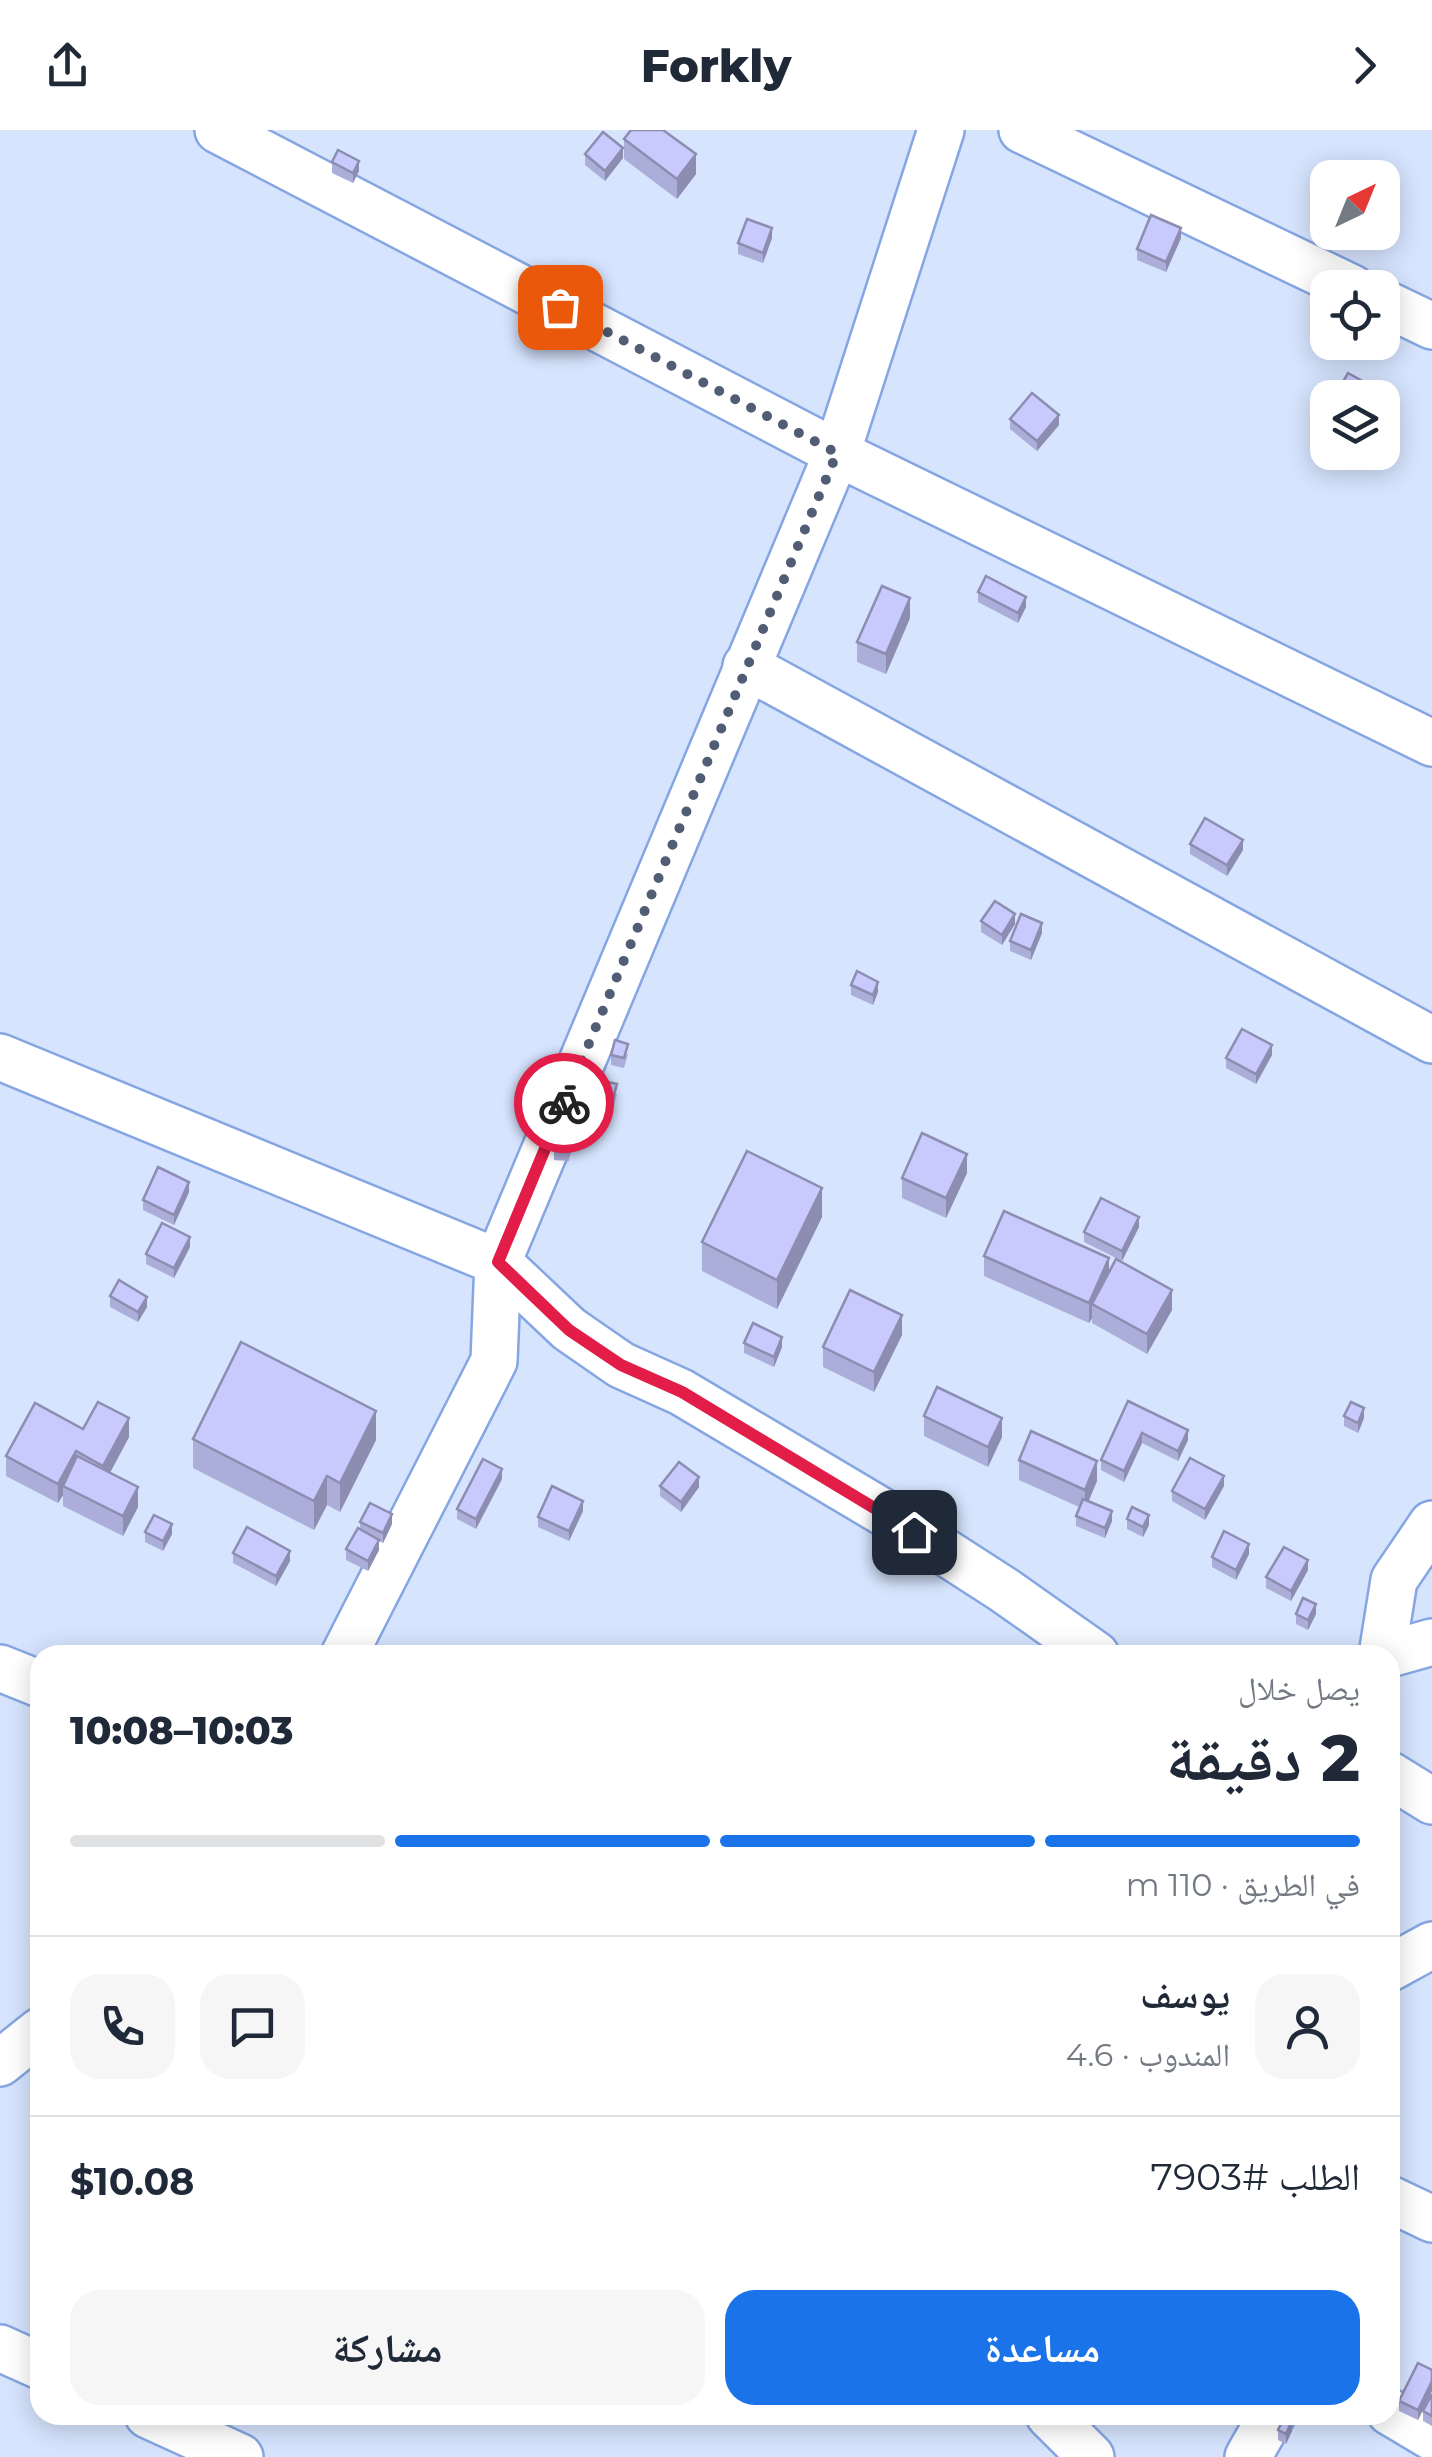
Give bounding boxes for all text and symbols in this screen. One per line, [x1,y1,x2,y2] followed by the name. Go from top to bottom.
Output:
[40,38,95,93] icon: share
[641,38,791,93] text: Forkly
[1337,38,1392,93] icon: forward
[1310,160,1400,250] north arrow
[1310,160,1400,470] map controls
[518,265,603,350] pin
[1310,270,1400,360] button: locate
[533,280,588,335] icon: bag
[1310,380,1400,470] button: layers
[514,1053,614,1153] courier
[537,1076,592,1131] icon: bike
[872,1490,957,1575] pin
[887,1505,942,1560] icon: home
[1238,1669,1360,1708] text: يصل خلال
[70,1707,293,1754] text: 10:03–10:08
[1166,1718,1360,1797] text: 2 دقيقة
[1126,1865,1360,1904] text: في الطريق · 110 m
[1140,1971,1230,2018] text: يوسف
[70,1974,175,2079] button: phone
[200,1974,305,2079] button: chat
[1255,1974,1360,2079] button: person
[1066,2035,1230,2074] text: المندوب · 4.6
[1151,2153,1360,2200] text: الطلب #7903
[70,2158,194,2205] text: $10.08
[70,2290,705,2405] button: مشاركة
[725,2290,1360,2405] button: مساعدة

